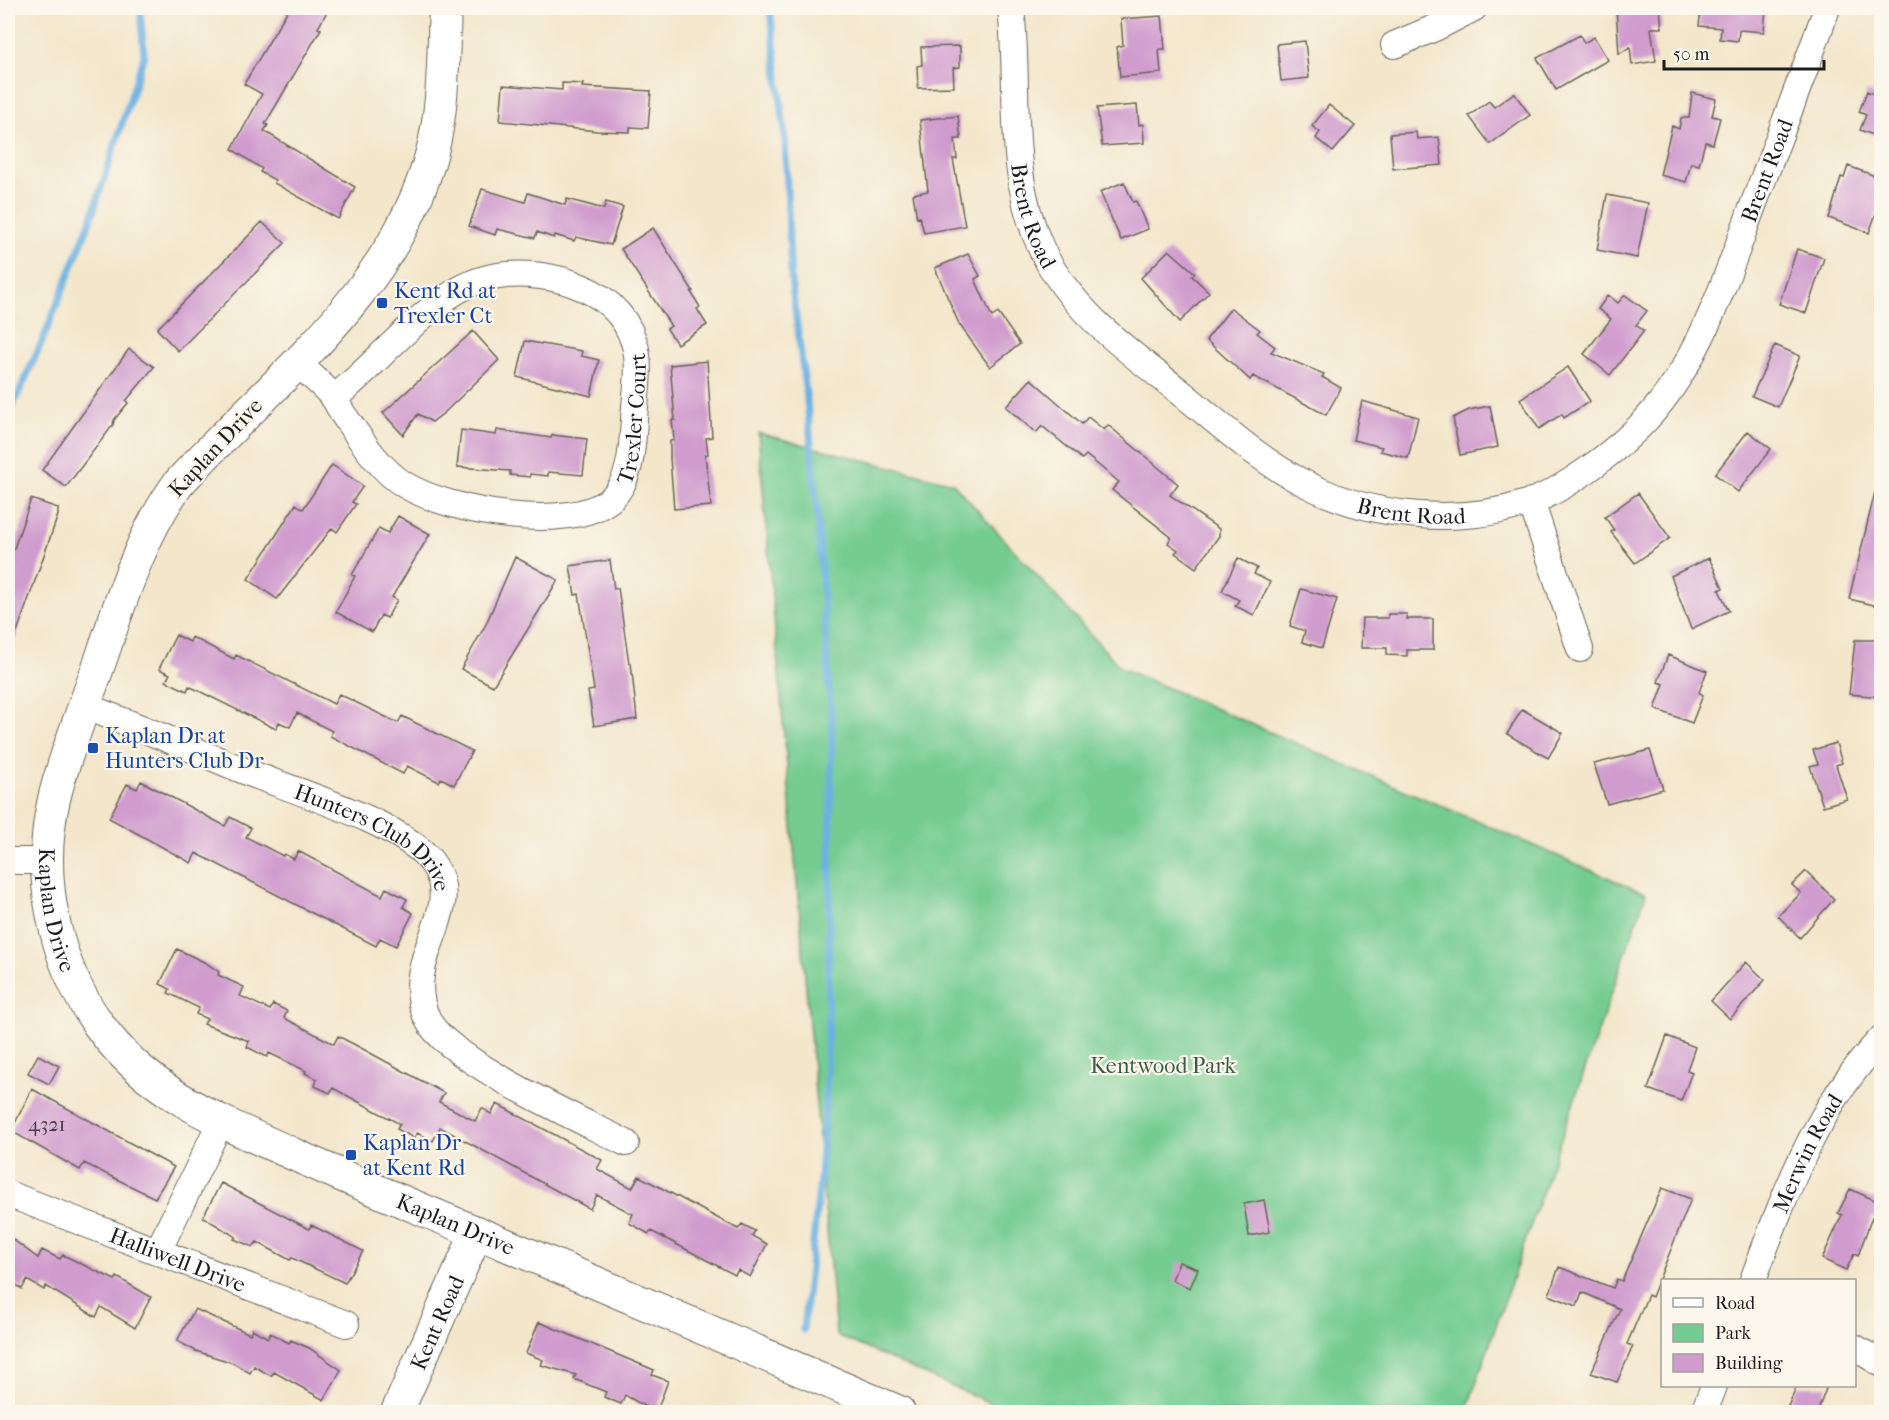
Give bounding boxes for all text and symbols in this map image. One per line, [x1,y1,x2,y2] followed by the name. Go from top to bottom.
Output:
[1664,33,1824,71] scale bar
[1673,44,1710,65] text: 50 m
[1736,115,1799,226] street label: Brent Road
[1005,162,1062,274] street label: Brent Road
[394,278,496,329] place label: Kent Rd at Trexler Ct
[375,296,389,310] marker: Kent Rd at Trexler Ct
[612,352,652,488] street label: Trexler Court
[163,393,268,502] street label: Kaplan Drive
[1354,493,1467,530] street label: Brent Road
[105,723,264,774] place label: Kaplan Dr at Hunters Club Dr
[86,741,100,755] marker: Kaplan Dr at Hunters Club Dr
[291,779,455,893] street label: Hunters Club Drive
[33,848,80,976] street label: Kaplan Drive
[1090,1053,1236,1079] park label: Kentwood Park
[1768,1088,1849,1217] street label: Merwin Road
[28,1113,66,1136] house number: 4321
[363,1130,466,1181] place label: Kaplan Dr at Kent Rd
[344,1148,358,1162] marker: Kaplan Dr at Kent Rd
[392,1188,518,1261] street label: Kaplan Drive
[106,1222,249,1298] street label: Halliwell Drive
[405,1271,470,1374] street label: Kent Road
[1661,1279,1856,1387] legend
[1715,1293,1755,1314] text: Road
[1715,1323,1752,1344] text: Park
[1715,1353,1783,1374] text: Building

